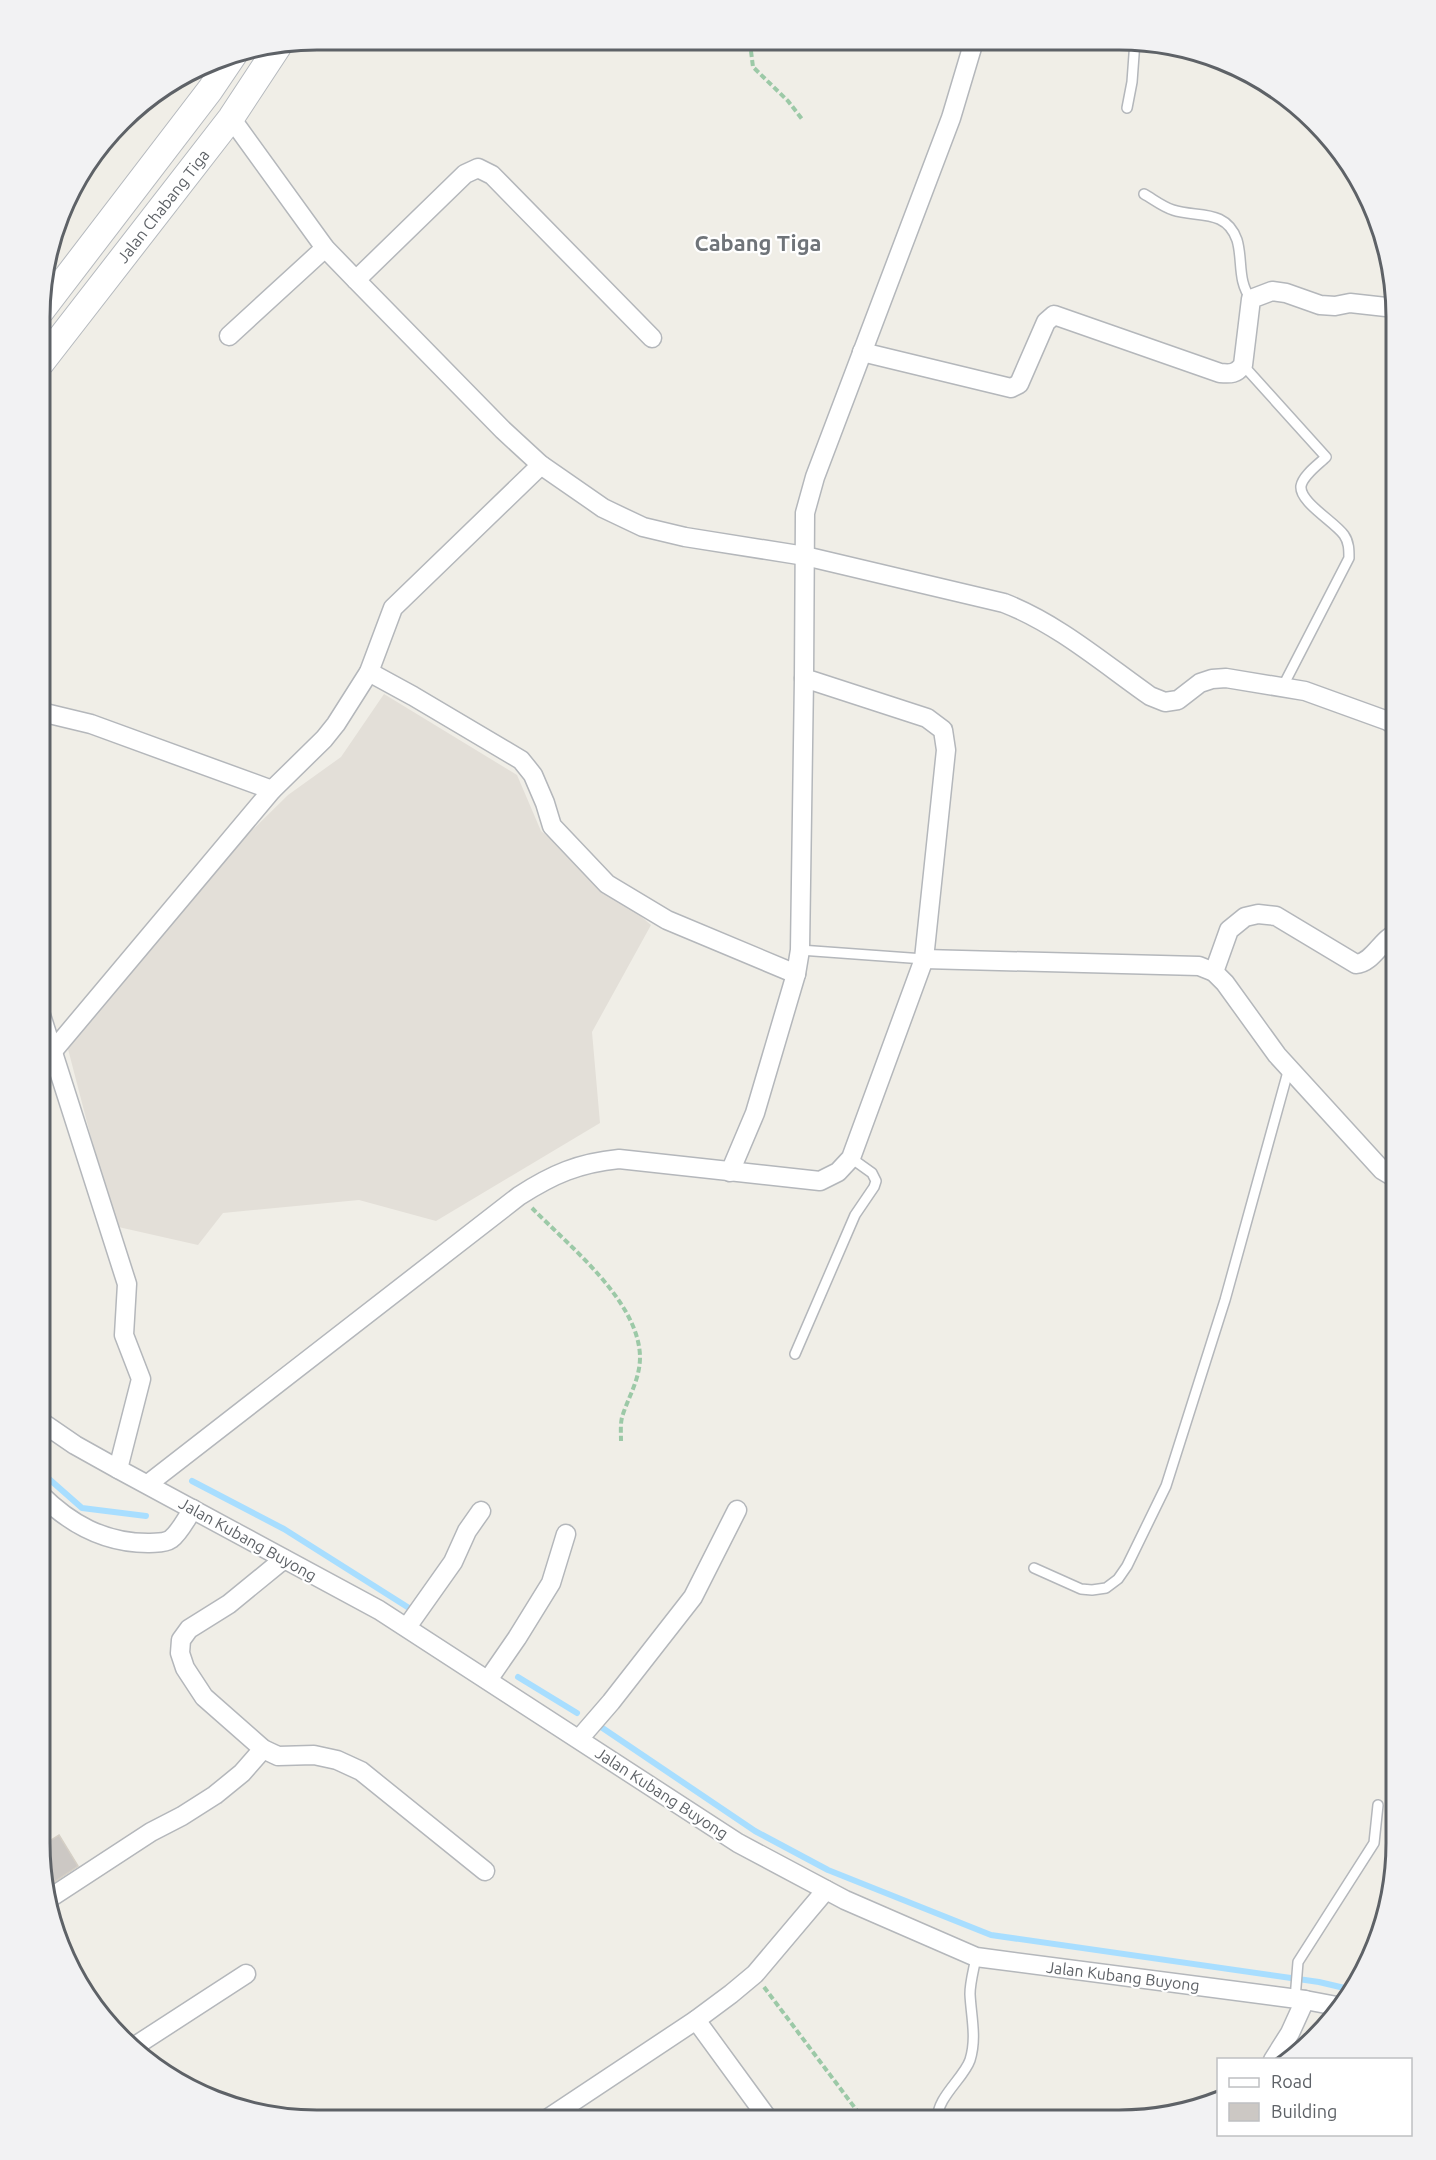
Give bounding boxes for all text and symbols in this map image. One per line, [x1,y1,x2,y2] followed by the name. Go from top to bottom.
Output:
[113,146,213,266] street label: Jalan Chabang Tiga
[694,230,822,255] district label: Cabang Tiga
[176,1494,320,1584] street label: Jalan Kubang Buyong
[592,1743,732,1843] street label: Jalan Kubang Buyong
[1045,1958,1201,1994] street label: Jalan Kubang Buyong
[1217,2058,1412,2136] legend
[1271,2071,1313,2091] text: Road
[1271,2101,1337,2121] text: Building

